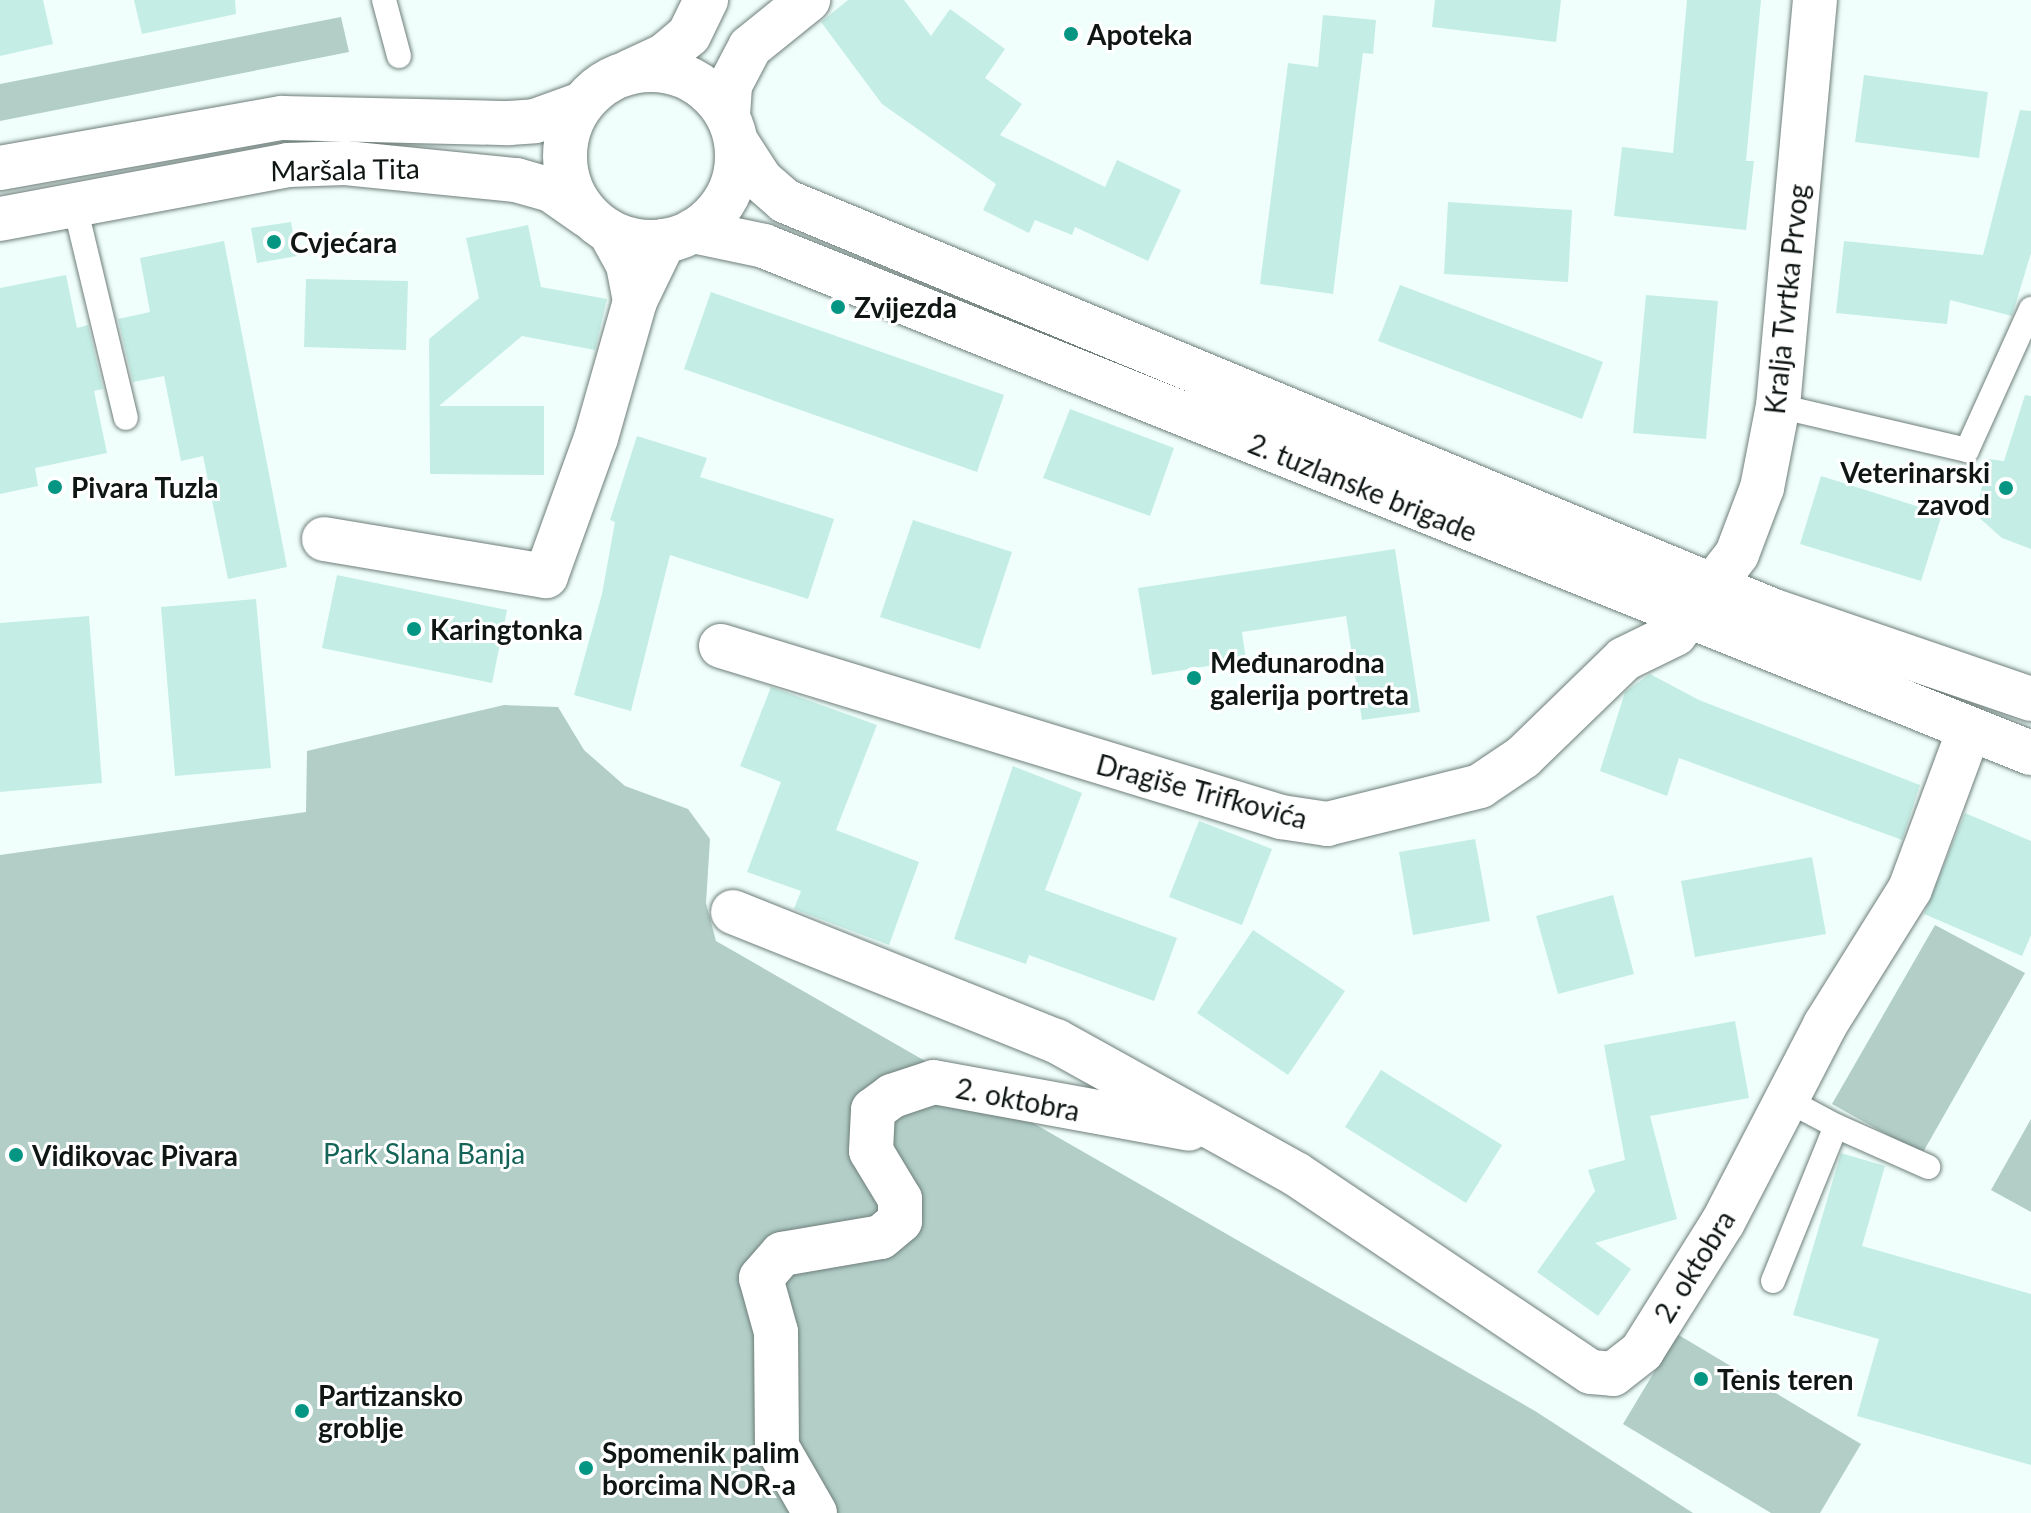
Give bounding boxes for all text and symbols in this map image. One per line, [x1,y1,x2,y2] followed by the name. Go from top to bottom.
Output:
[1087,17,1193,51] place label: Apoteka
[1062,25,1080,43] marker: Apoteka
[269,151,421,187] street label: Maršala Tita
[1757,182,1815,416] street label: Kralja Tvrtka Prvog
[290,225,397,259] place label: Cvjećara
[265,233,283,251] marker: Cvjećara
[854,290,957,324] place label: Zvijezda
[829,298,847,316] marker: Zvijezda
[1244,426,1482,548] street label: 2. tuzlanske brigade
[1840,455,1990,521] place label: Veterinarski zavod
[71,470,219,504] place label: Pivara Tuzla
[46,478,64,496] marker: Pivara Tuzla
[1997,479,2015,497] marker: Veterinarski zavod
[430,612,583,646] place label: Karingtonka
[405,620,423,638] marker: Karingtonka
[1210,645,1409,711] place label: Međunarodna galerija portreta
[1185,669,1203,687] marker: Međunarodna galerija portreta
[1092,747,1312,835] street label: Dragiše Trifkovića
[953,1071,1083,1127] street label: 2. oktobra
[323,1136,525,1170] park label: Park Slana Banja
[32,1138,238,1172] place label: Vidikovac Pivara
[7,1146,25,1164] marker: Vidikovac Pivara
[1646,1204,1742,1328] street label: 2. oktobra
[1717,1362,1853,1396] place label: Tenis teren
[1692,1370,1710,1388] marker: Tenis teren
[318,1378,463,1444] place label: Partizansko groblje
[293,1402,311,1420] marker: Partizansko groblje
[602,1435,800,1501] place label: Spomenik palim borcima NOR-a
[577,1459,595,1477] marker: Spomenik palim borcima NOR-a

